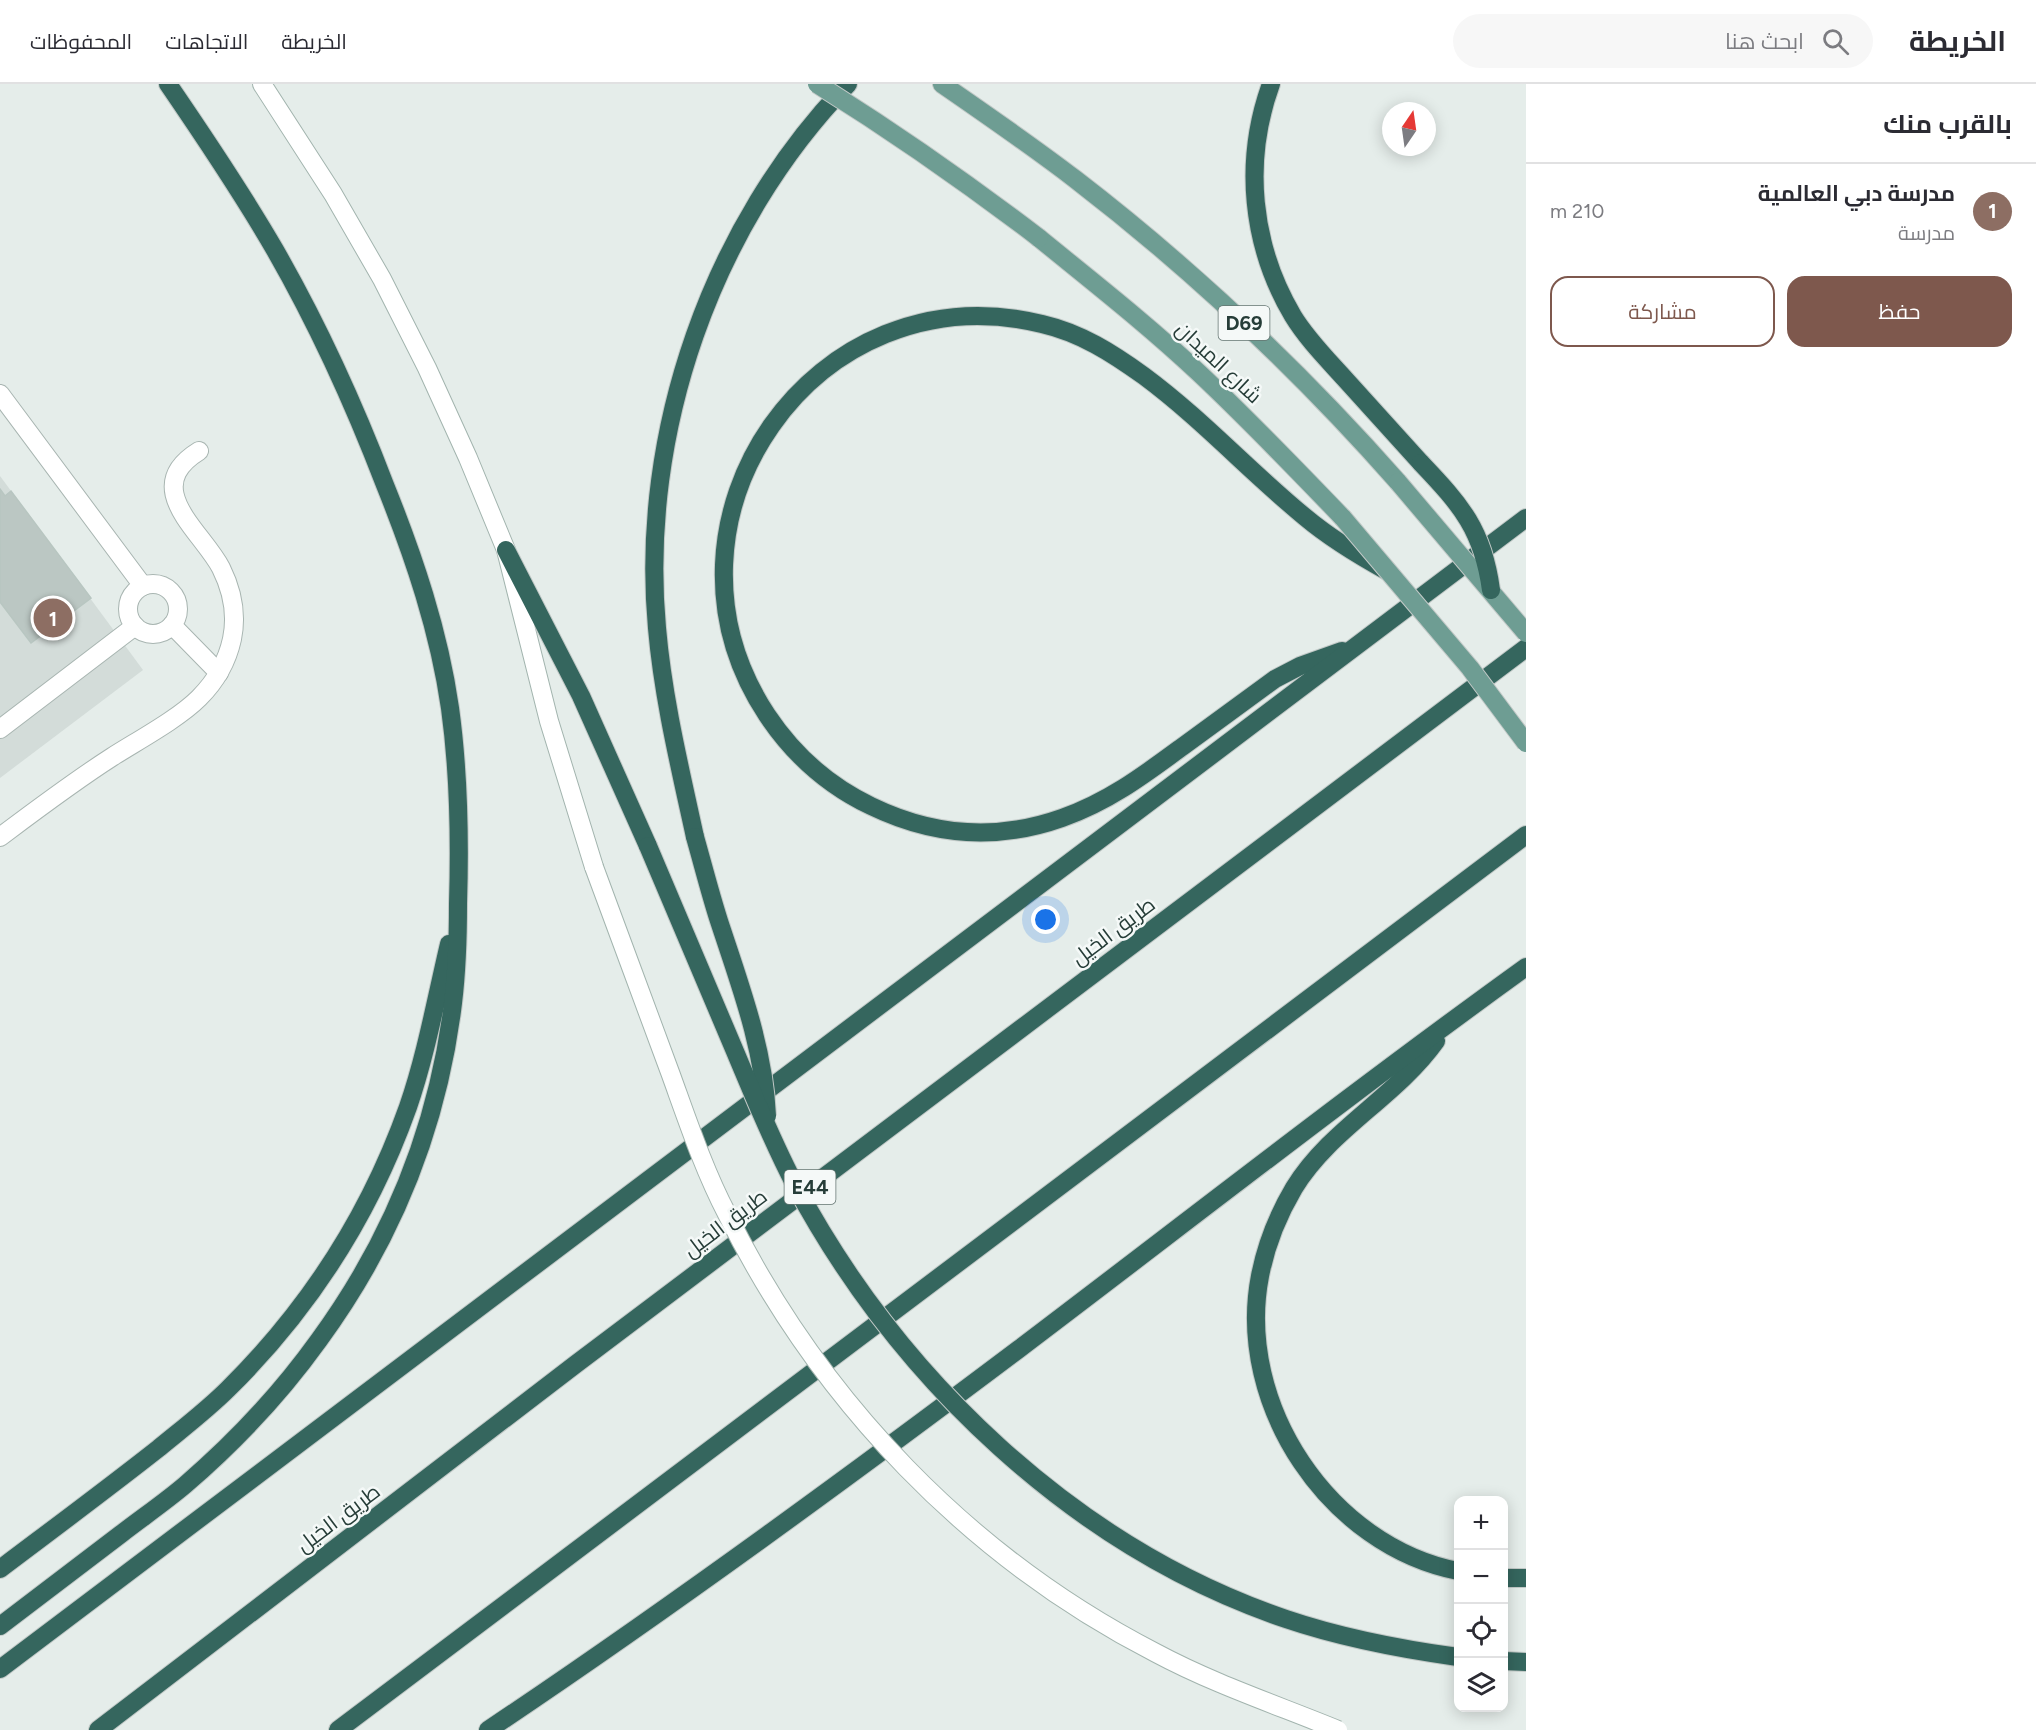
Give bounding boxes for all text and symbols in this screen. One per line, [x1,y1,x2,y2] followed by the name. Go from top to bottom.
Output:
[1453,14,1873,68] search box
[1909,24,2006,58] text: الخريطة
[1819,25,1852,58] icon: search
[1725,28,1804,55] text: ابحث هنا
[30,29,132,54] text: المحفوظات
[165,29,248,54] text: الاتجاهات
[281,29,347,54] text: الخريطة
[1382,102,1436,156] north arrow
[1883,108,2012,140] text: بالقرب منك
[1758,180,1955,207] text: مدرسة دبي العالمية
[1550,199,1604,223] text: 210 m
[1988,199,1997,223] text: 1
[1898,221,1955,245] text: مدرسة
[1550,276,1775,347] button: مشاركة
[1787,276,2012,347] button: حفظ
[1218,306,1270,340] road number: D69
[1169,316,1267,410] street label: شارع الميدان
[34,596,72,640] pin: 1
[1066,891,1160,971] street label: طريق الخيل
[1031,905,1060,934] your location
[784,1170,836,1204] road number: E44
[678,1183,772,1263] street label: طريق الخيل
[291,1478,385,1558] street label: طريق الخيل
[1454,1496,1508,1712] map controls
[1454,1496,1508,1550] button: +
[1454,1550,1508,1604] button: −
[1454,1604,1508,1658] button: locate
[1454,1658,1508,1712] button: layers

